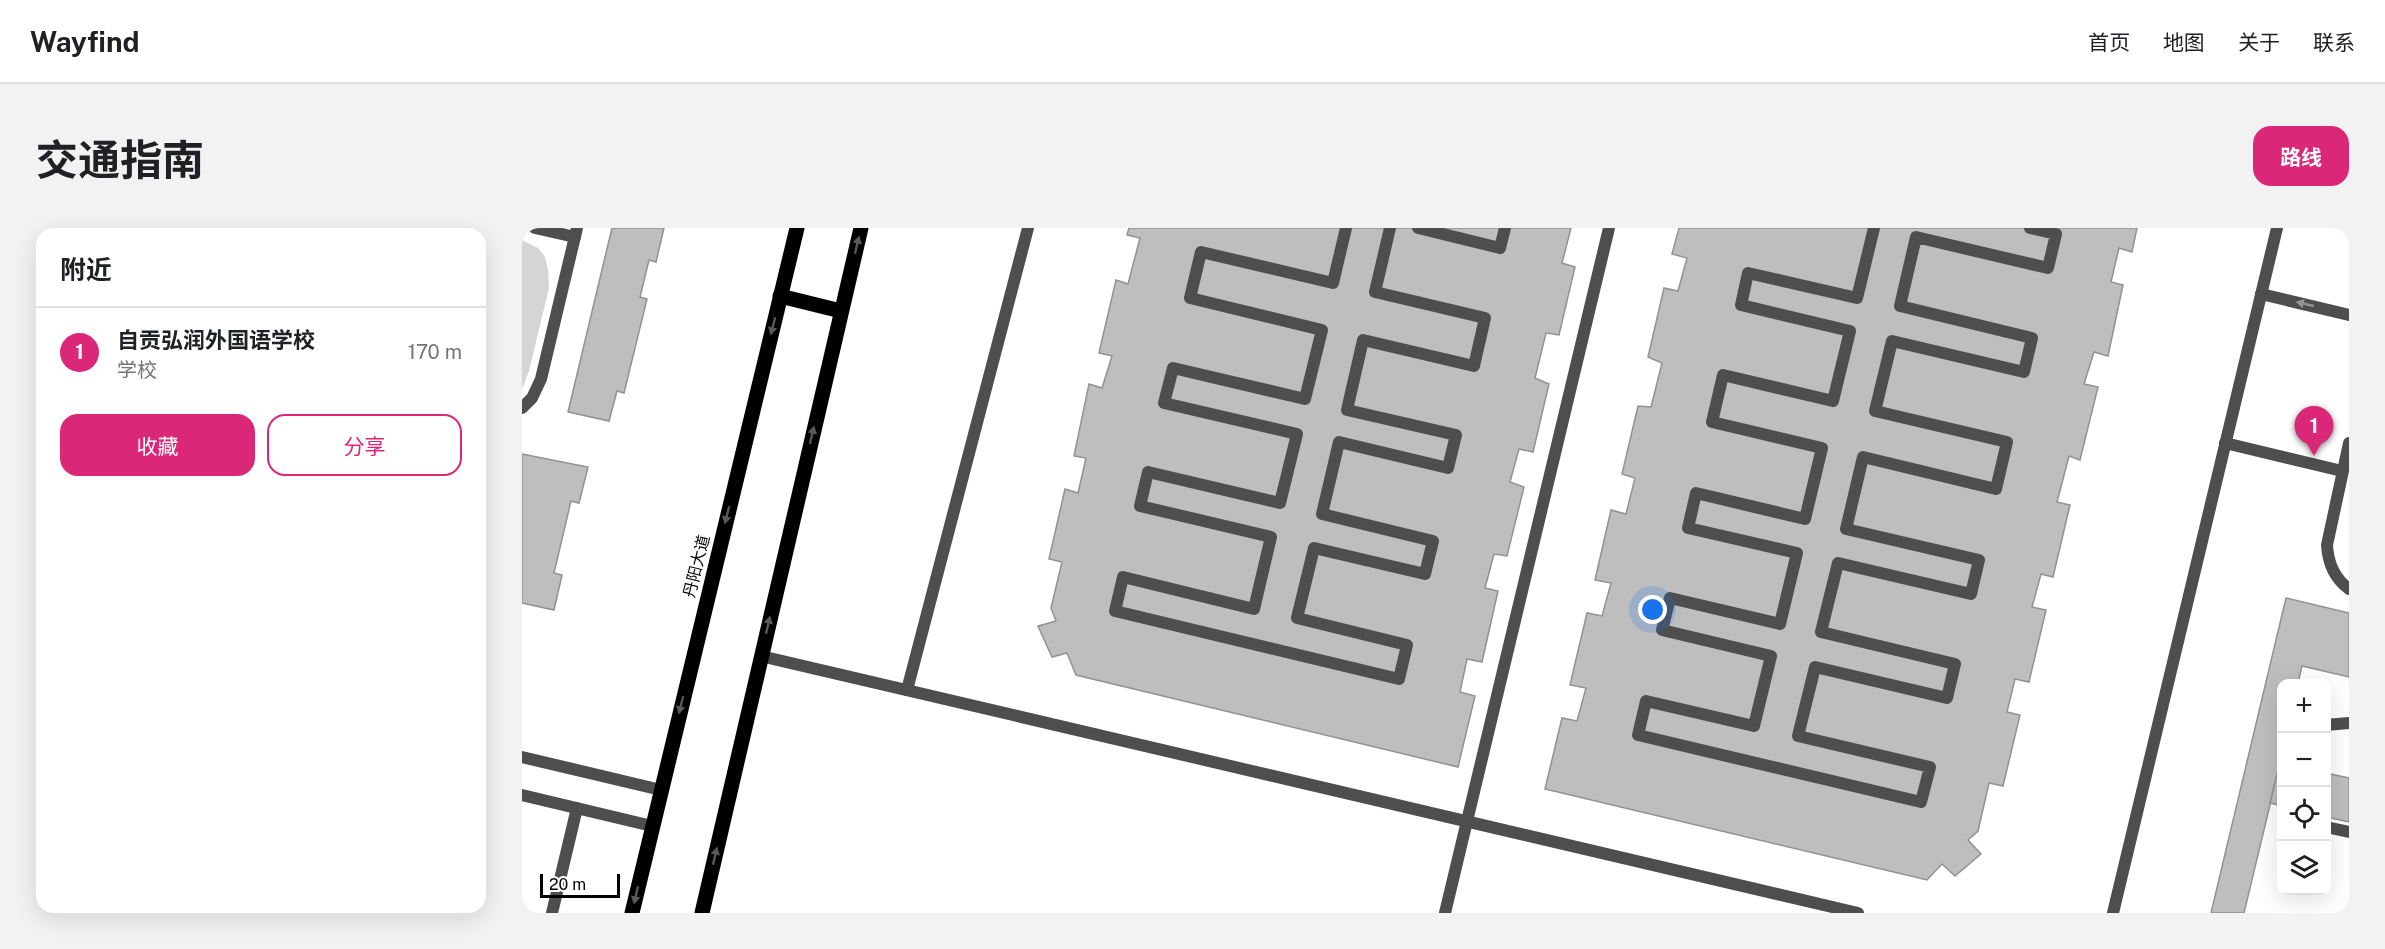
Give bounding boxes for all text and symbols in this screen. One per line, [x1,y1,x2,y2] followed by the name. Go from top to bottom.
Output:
[30,25,140,58] text: Wayfind
[2088,30,2130,55] text: 首页
[2163,30,2205,55] text: 地图
[2238,30,2280,55] text: 关于
[2313,30,2355,55] text: 联系
[2253,126,2349,186] button: 路线
[36,135,204,184] text: 交通指南
[852,236,862,255] one-way arrow
[60,254,112,285] text: 附近
[2296,299,2314,309] one-way arrow
[767,316,777,335] one-way arrow
[117,327,315,353] text: 自贡弘润外国语学校
[75,340,84,364] text: 1
[408,340,462,364] text: 170 m
[117,358,157,382] text: 学校
[2294,406,2334,456] pin: 1
[60,414,255,476] button: 收藏
[267,414,462,476] button: 分享
[808,426,818,444] one-way arrow
[722,506,732,524] one-way arrow
[680,533,713,599] street label: 丹阳大道
[1638,595,1667,624] your location
[763,616,773,634] one-way arrow
[2277,679,2331,895] map controls
[2277,679,2331,733] button: +
[676,696,686,714] one-way arrow
[2277,733,2331,787] button: −
[2277,787,2331,841] button: locate
[2277,841,2331,895] button: layers
[710,847,720,865] one-way arrow
[540,871,620,898] scale bar
[549,875,586,894] text: 20 m
[631,885,641,904] one-way arrow

